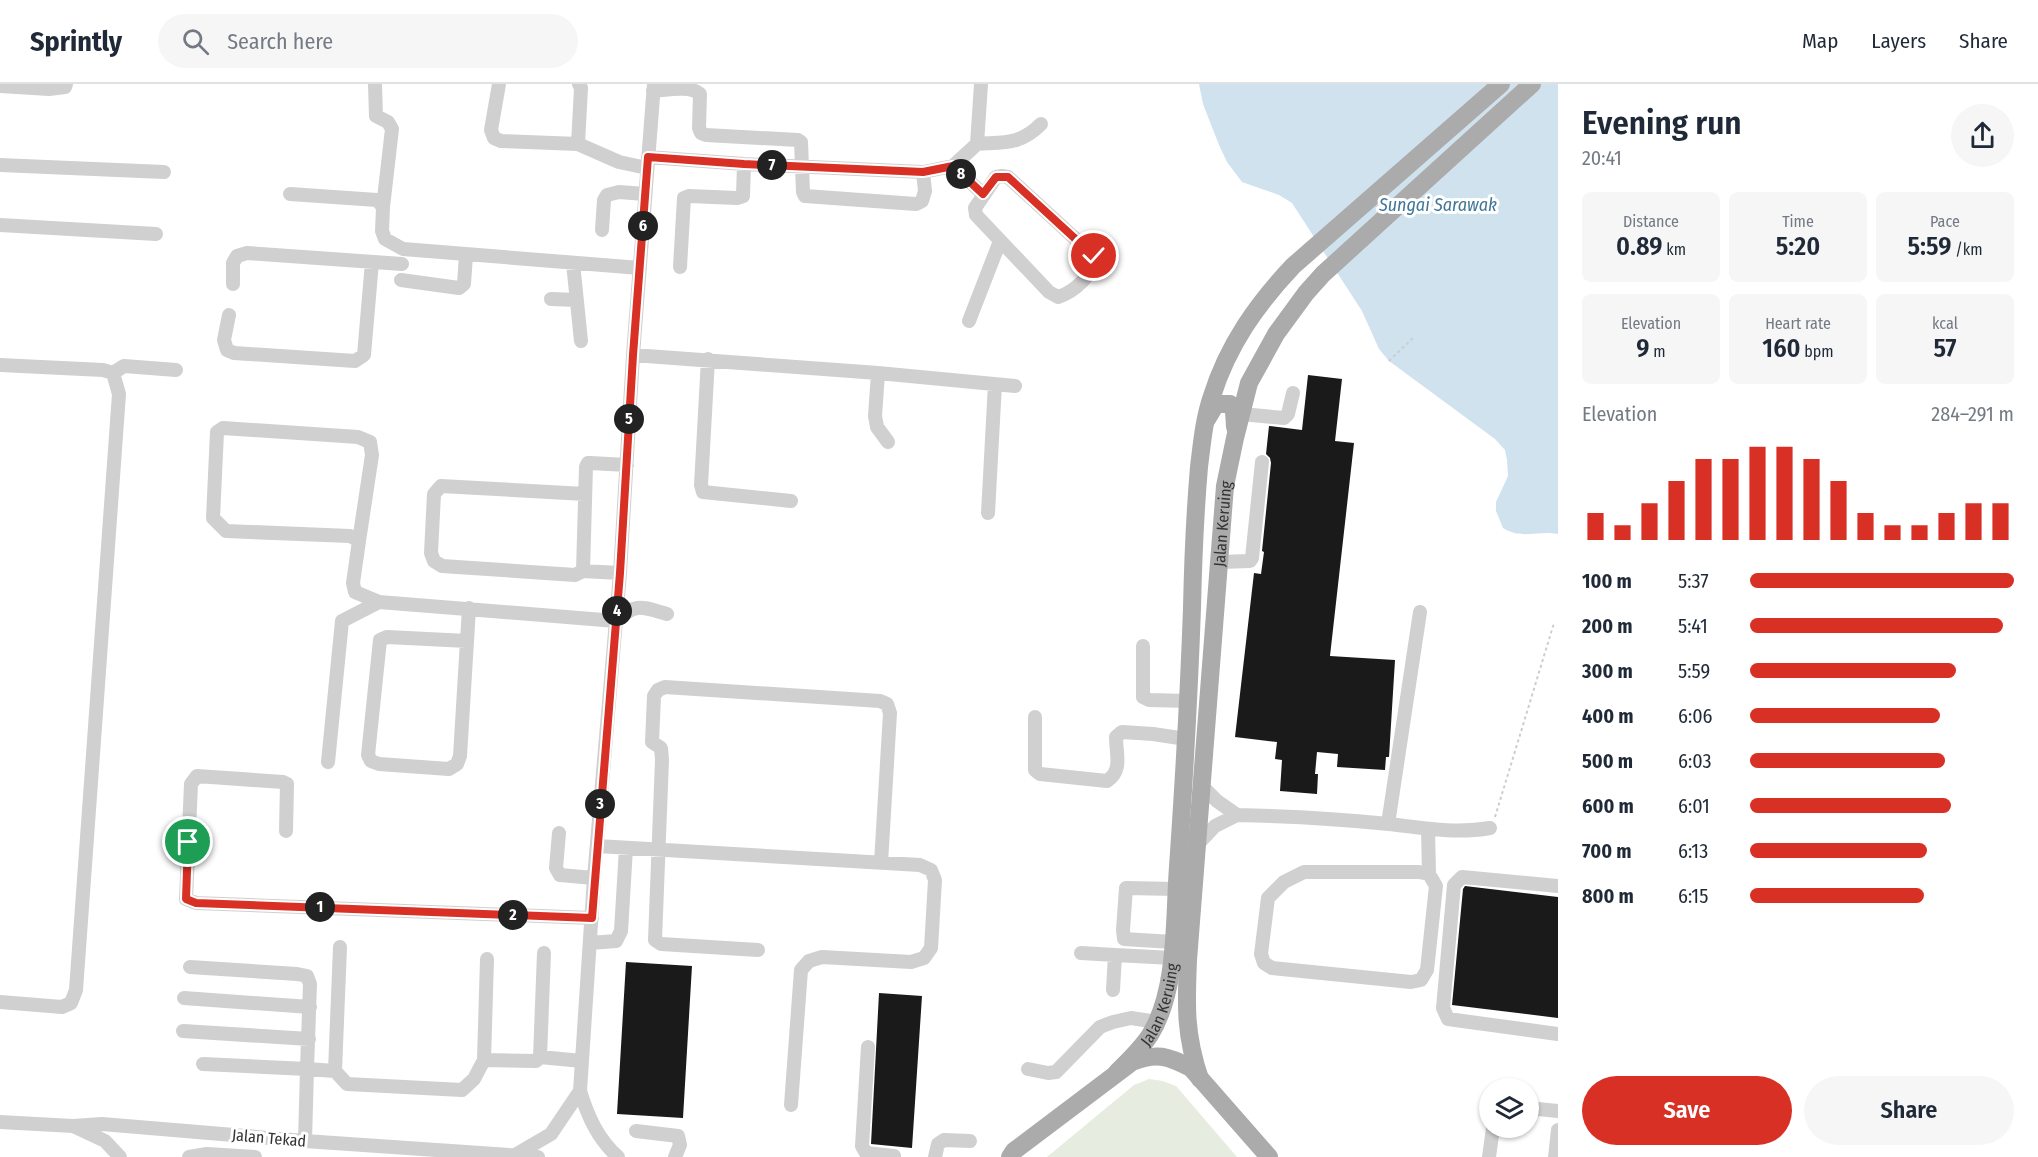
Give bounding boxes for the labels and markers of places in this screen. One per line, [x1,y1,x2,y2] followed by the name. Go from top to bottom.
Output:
[757,150,787,180] pin: 7
[946,159,976,189] pin: 8
[628,211,658,241] pin: 6
[1068,230,1119,281] pin
[614,404,644,434] pin: 5
[602,596,632,626] pin: 4
[585,789,615,819] pin: 3
[162,816,213,867] pin
[305,892,335,922] pin: 1
[498,900,528,930] pin: 2

